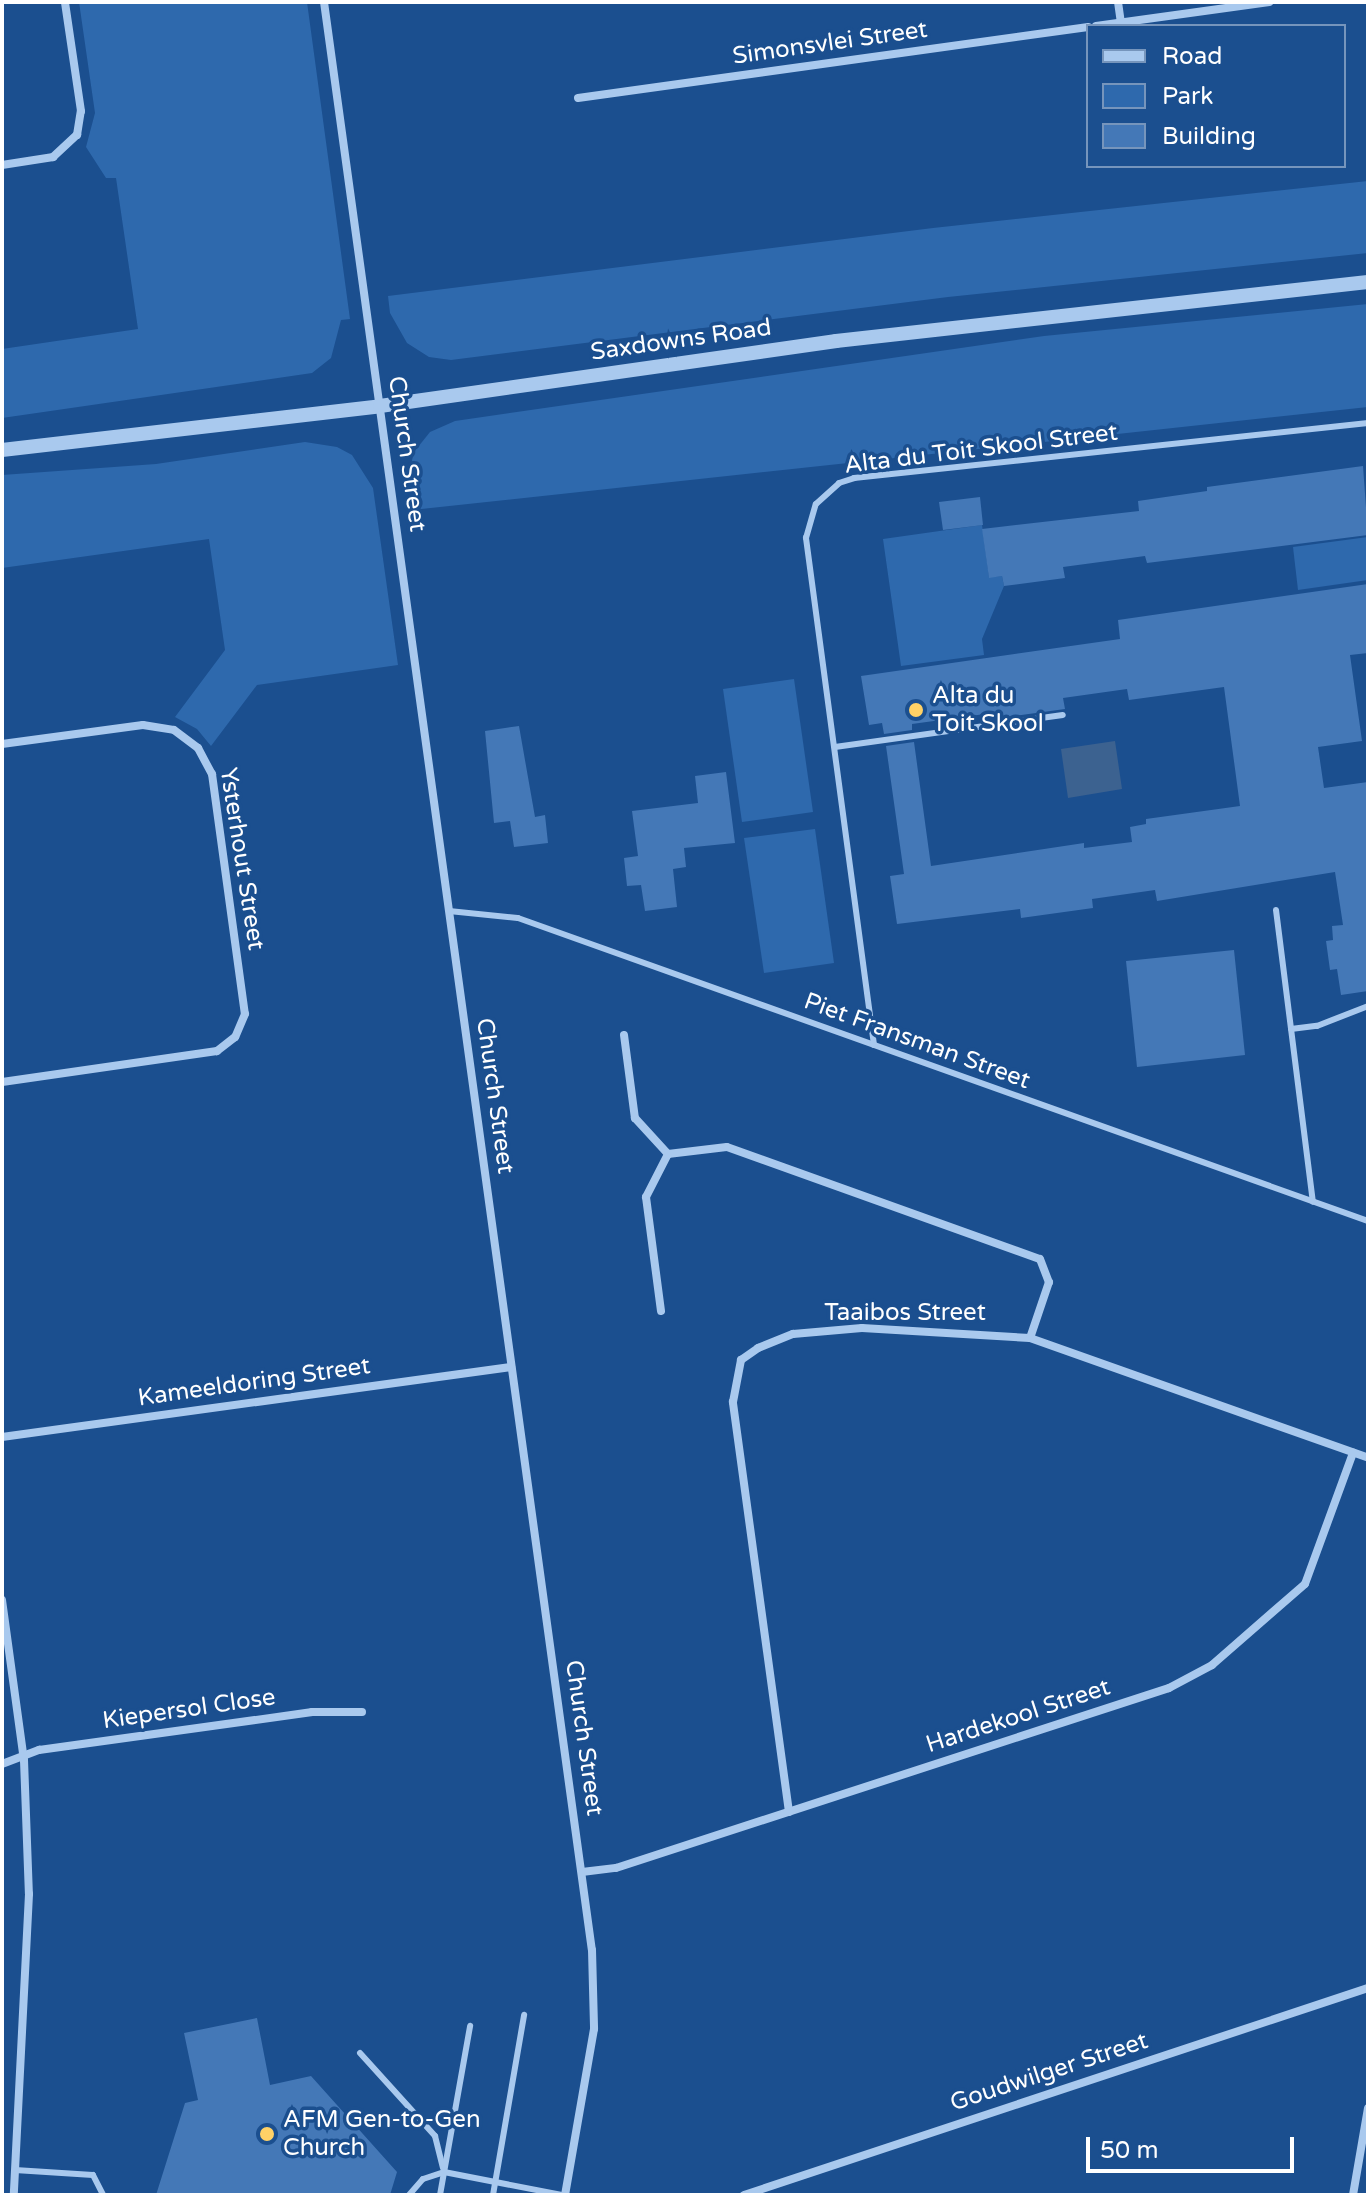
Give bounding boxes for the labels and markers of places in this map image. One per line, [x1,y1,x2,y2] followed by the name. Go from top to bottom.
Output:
[932,682,1044,738] place label: Alta du Toit Skool
[907,701,925,719] marker: Alta du Toit Skool
[283,2106,481,2162] place label: AFM Gen-to-Gen Church
[258,2125,276,2143] marker: AFM Gen-to-Gen Church

